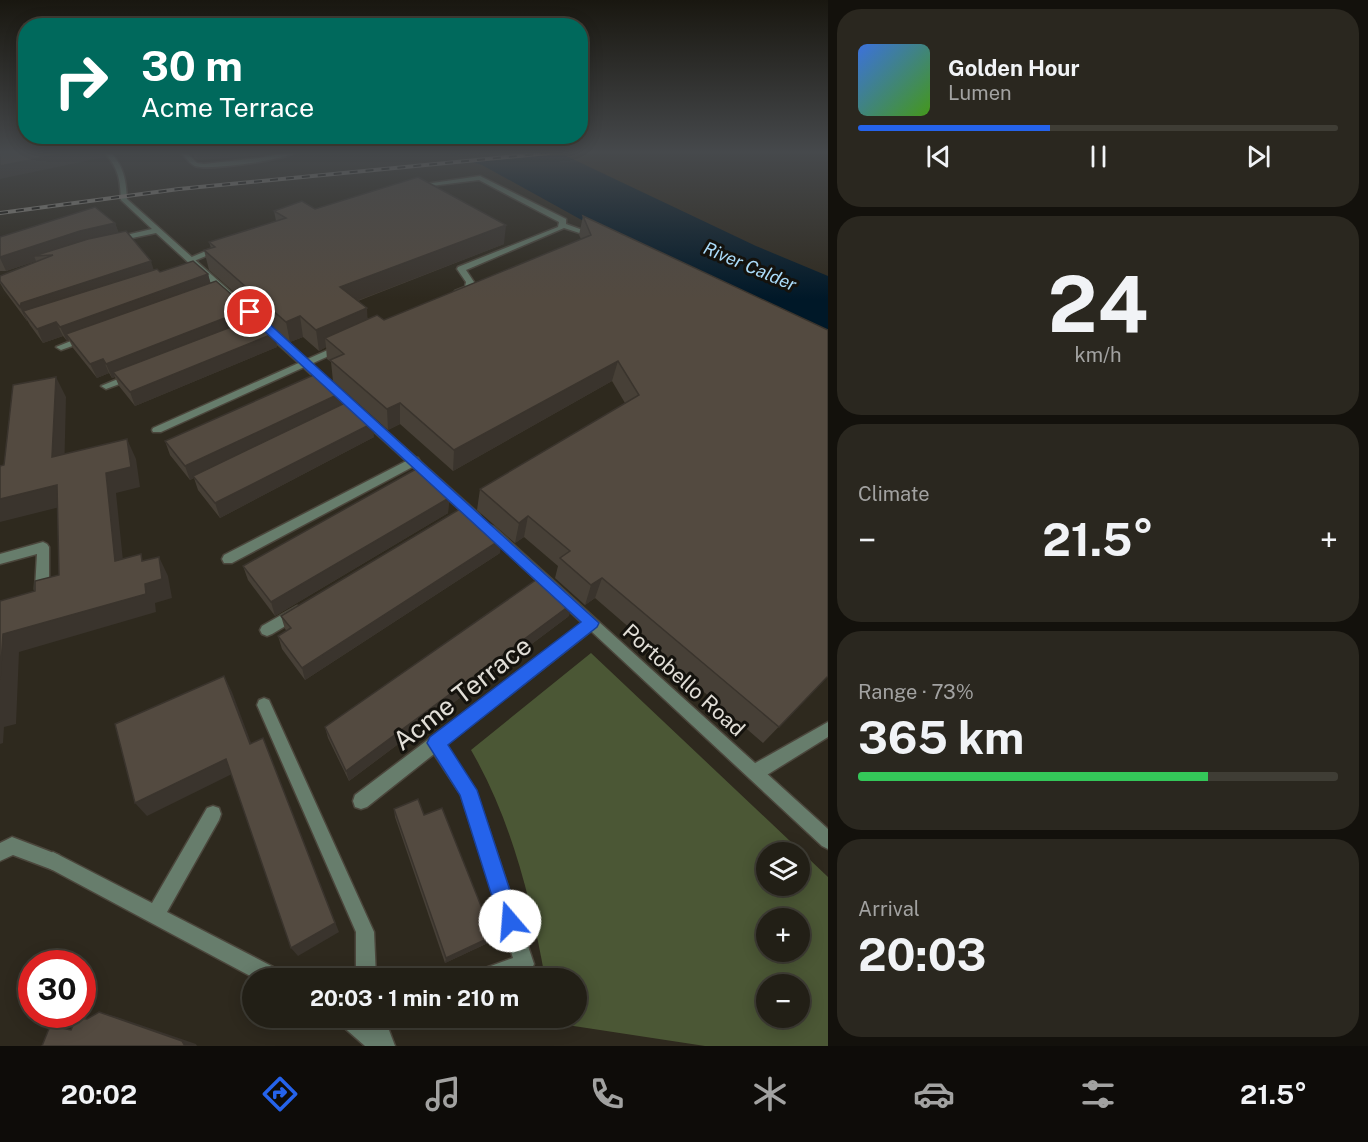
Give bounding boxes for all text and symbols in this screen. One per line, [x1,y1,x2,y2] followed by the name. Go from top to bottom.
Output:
[141,41,243,90] text: 30 m
[42,42,120,120] icon: right
[948,55,1079,81] text: Golden Hour
[948,81,1012,105] text: Lumen
[141,91,314,123] text: Acme Terrace
[922,140,955,173] icon: previous
[1082,140,1115,173] icon: pause
[1242,140,1275,173] icon: next
[700,237,800,295] water label: River Calder
[1048,258,1148,350] text: 24
[224,286,275,337] pin
[233,295,266,328] icon: arrive
[1074,343,1122,367] text: km/h
[858,482,930,506] text: Climate
[1042,513,1154,566] text: 21.5°
[858,521,876,559] text: −
[1320,521,1338,559] text: +
[618,619,750,741] street label: Portobello Road
[387,629,537,757] street label: Acme Terrace
[858,680,974,704] text: Range · 73%
[858,711,1024,764] text: 365 km
[756,842,810,1028] map controls
[756,842,810,896] button: layers
[478,889,542,953] position arrow
[858,897,920,921] text: Arrival
[756,908,810,962] button: +
[858,928,987,981] text: 20:03
[18,950,96,1028] speed limit sign: 30
[756,974,810,1028] button: −
[310,985,519,1011] text: 20:03 · 1 min · 210 m
[259,1073,301,1115] icon: directions
[422,1073,464,1115] icon: music
[586,1073,628,1115] icon: phone
[749,1073,791,1115] icon: climate
[913,1073,955,1115] icon: car
[1077,1073,1119,1115] icon: filters
[61,1078,137,1110] text: 20:02
[1240,1078,1307,1110] text: 21.5°

